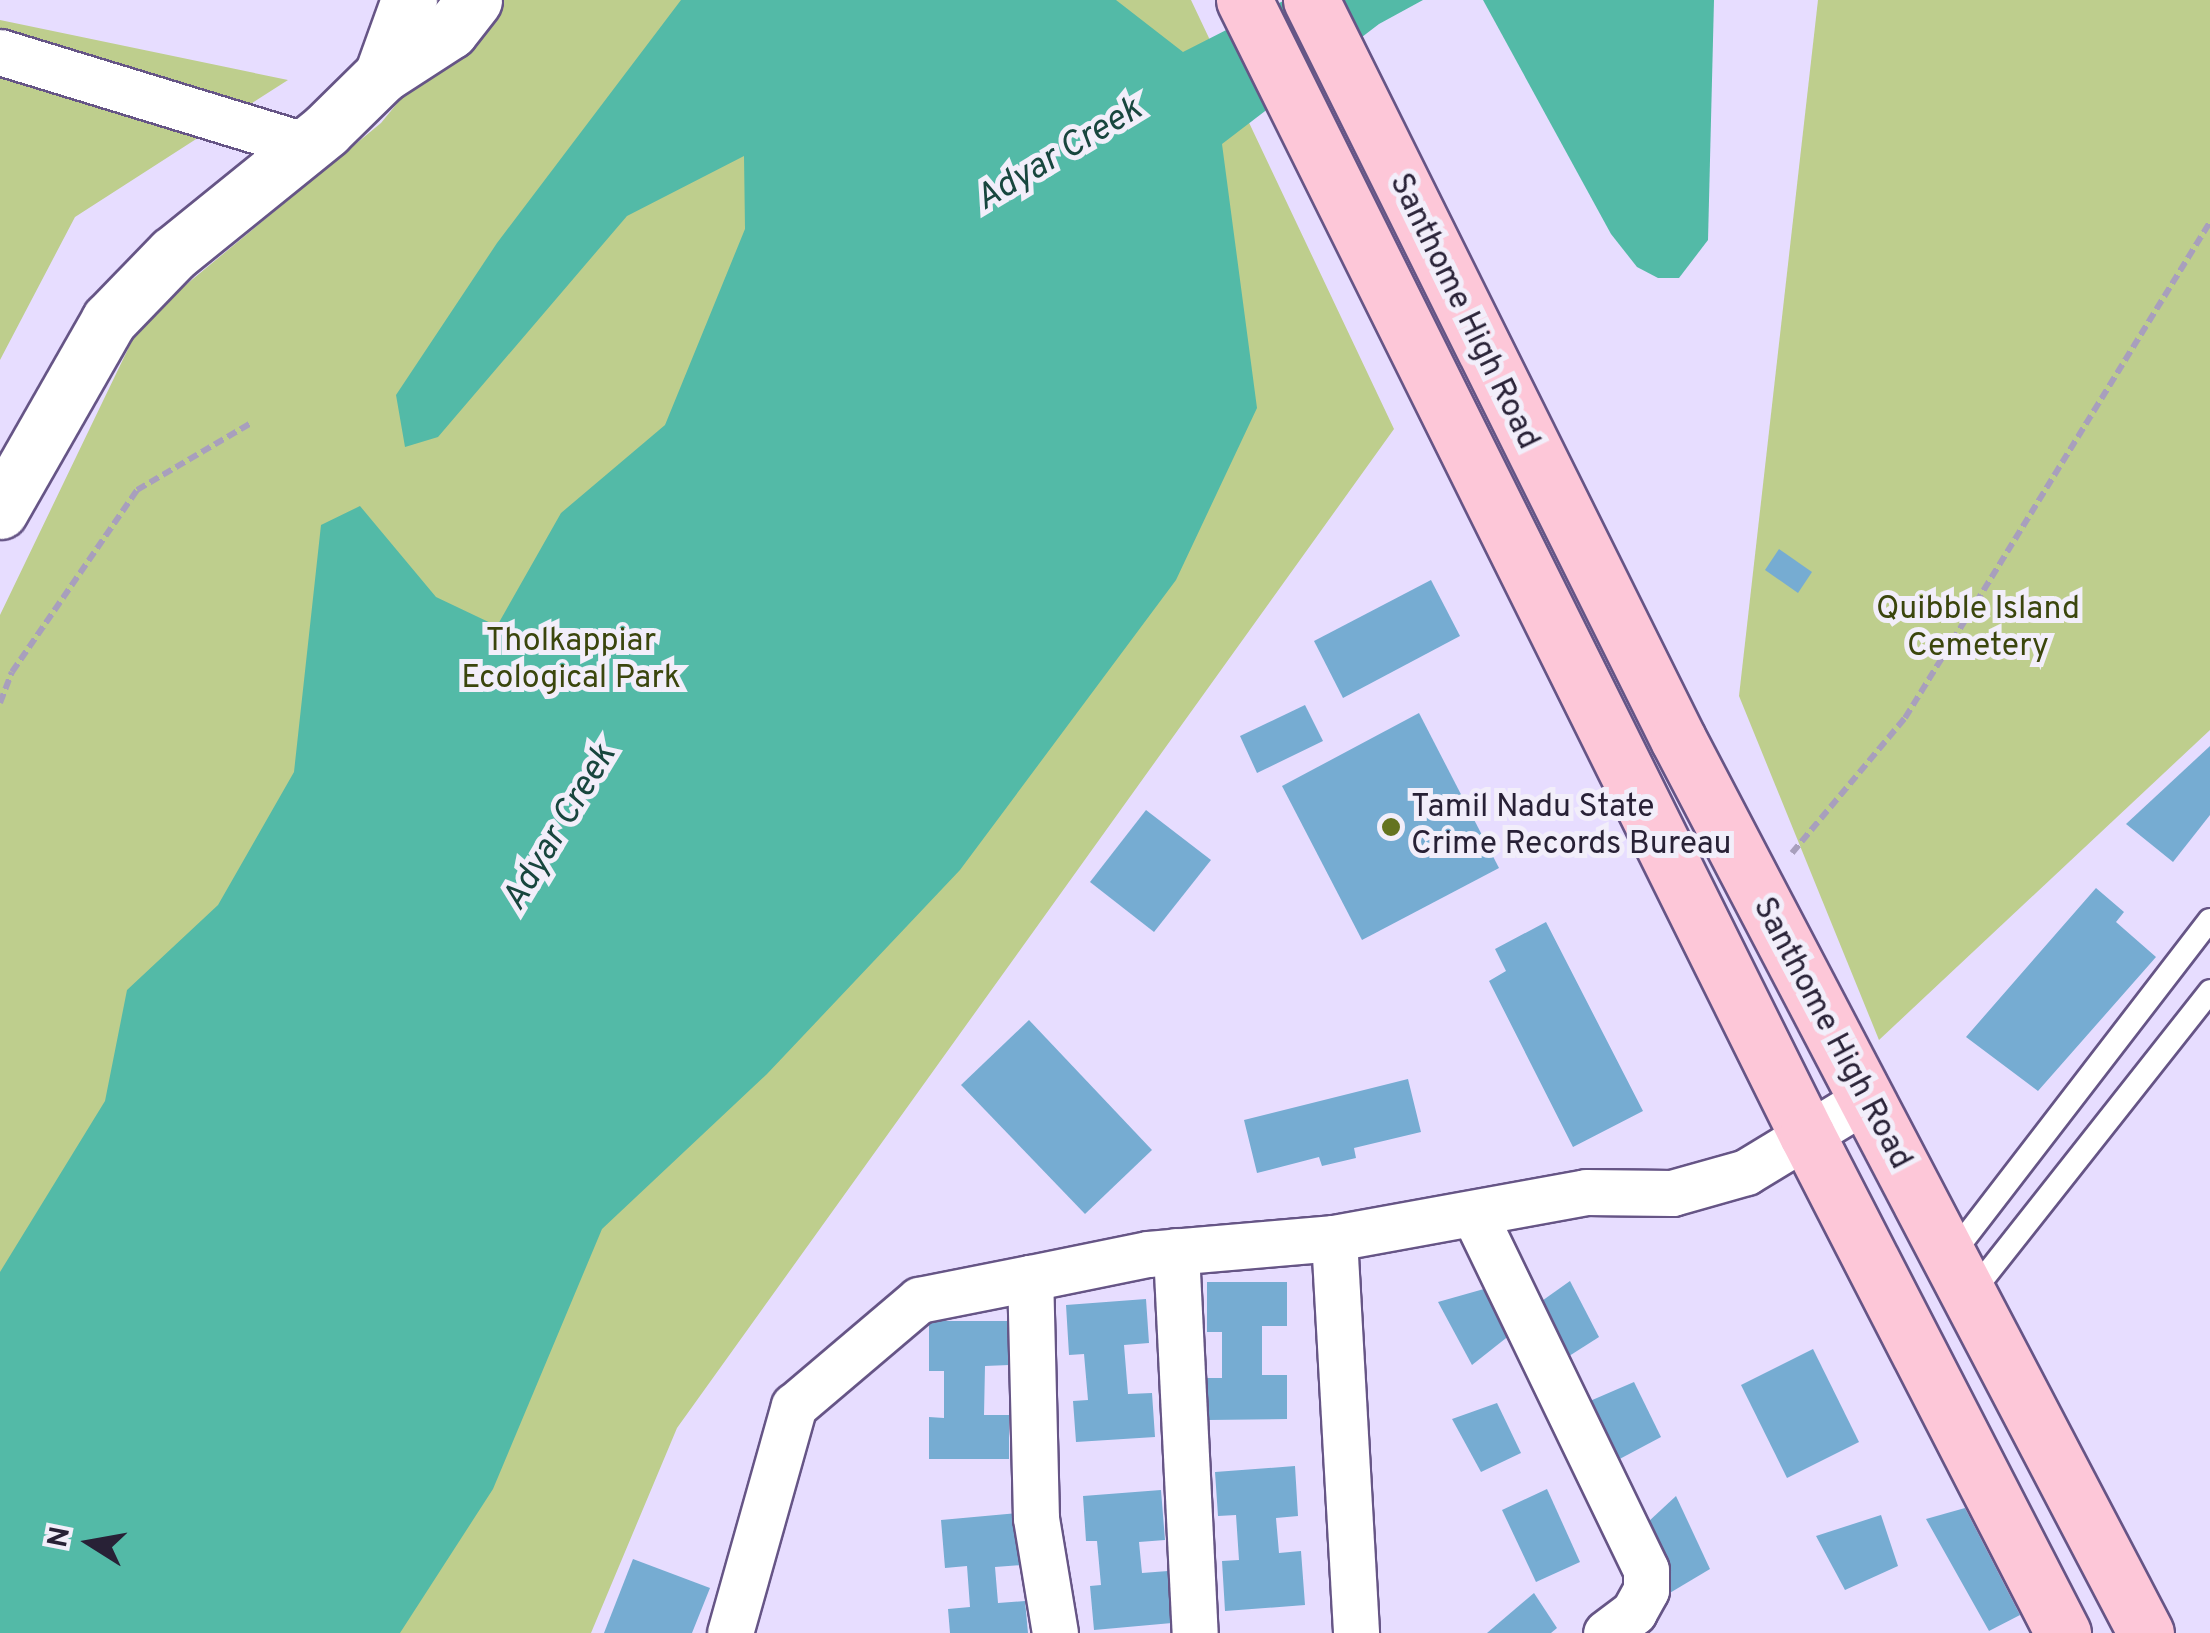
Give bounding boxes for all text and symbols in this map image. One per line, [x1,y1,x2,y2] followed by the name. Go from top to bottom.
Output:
[968,89,1150,221] water label: Adyar Creek
[1380,168,1546,456] street label: Santhome High Road
[1876,592,2080,667] park label: Quibble Island Cemetery
[461,624,681,699] park label: Tholkappiar Ecological Park
[494,737,626,919] water label: Adyar Creek
[1411,790,1732,865] place label: Tamil Nadu State Crime Records Bureau
[1380,816,1402,838] marker: Tamil Nadu State Crime Records Bureau
[1743,892,1919,1176] street label: Santhome High Road
[40,1493,140,1593] north arrow
[41,1524,80,1551] text: N

